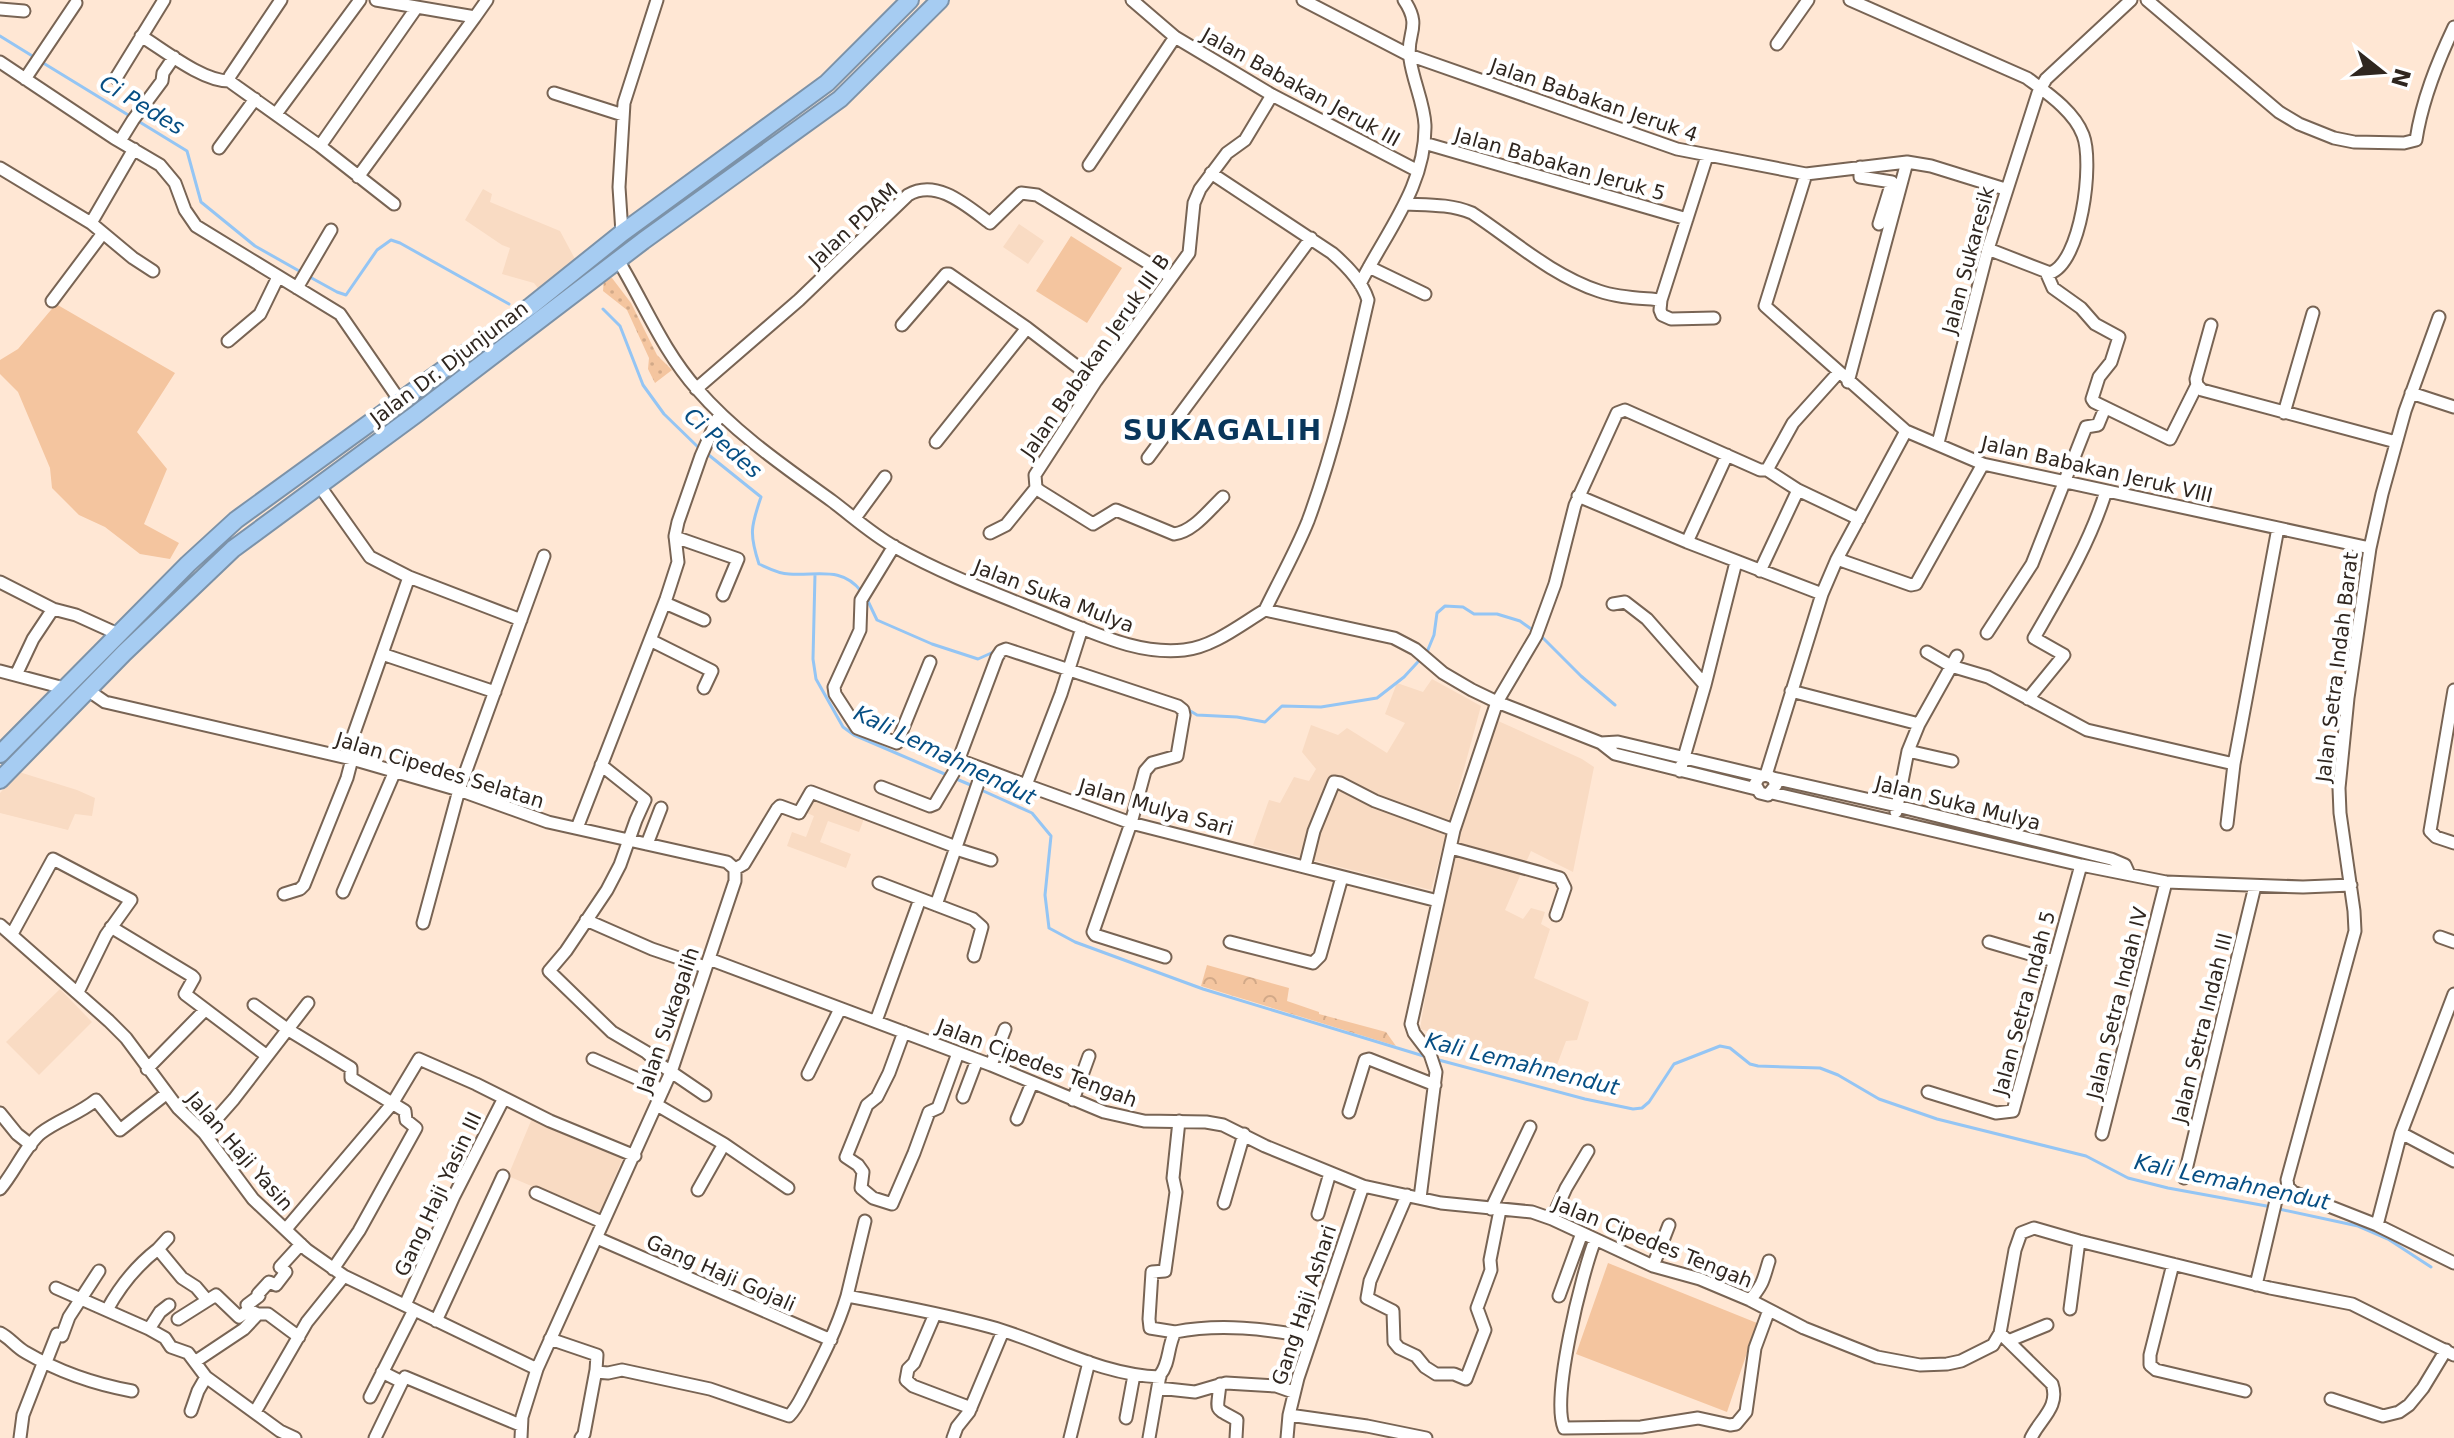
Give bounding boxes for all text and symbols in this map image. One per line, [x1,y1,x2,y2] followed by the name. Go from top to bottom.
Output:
[1196,21,1404,152] street label: Jalan Babakan Jeruk III
[2342,32,2422,112] north arrow
[1485,52,1701,147] street label: Jalan Babakan Jeruk 4
[2386,65,2415,90] text: N
[95,70,189,140] water label: Ci Pedes
[1450,122,1668,206] street label: Jalan Babakan Jeruk 5
[802,178,903,274] street label: Jalan PDAM
[1936,183,1999,338] street label: Jalan Sukaresik
[1014,249,1175,464] street label: Jalan Babakan Jeruk III B
[364,296,533,431] street label: Jalan Dr. Djunjunan
[679,403,767,483] water label: Ci Pedes
[1123,414,1323,447] district label: SUKAGALIH
[1977,430,2215,507] street label: Jalan Babakan Jeruk VIII
[2311,550,2363,785] street label: Jalan Setra Indah Barat
[969,554,1138,638] street label: Jalan Suka Mulya
[850,700,1041,810] water label: Kali Lemahnendut
[331,726,547,813] street label: Jalan Cipedes Selatan
[1871,770,2043,835] street label: Jalan Suka Mulya
[1074,773,1236,841] street label: Jalan Mulya Sari
[2081,904,2153,1103] street label: Jalan Setra Indah IV
[1987,908,2060,1100] street label: Jalan Setra Indah 5
[2166,931,2237,1127] street label: Jalan Setra Indah III
[631,944,704,1098] street label: Jalan Sukagalih
[932,1013,1141,1112] street label: Jalan Cipedes Tengah
[1422,1028,1623,1101] water label: Kali Lemahnendut
[180,1085,298,1216] street label: Jalan Haji Yasin
[389,1108,487,1280] street label: Gang Haji Yasin III
[2132,1149,2333,1215] water label: Kali Lemahnendut
[1548,1190,1756,1293] street label: Jalan Cipedes Tengah
[1267,1222,1341,1388] street label: Gang Haji Ashari
[643,1229,799,1317] street label: Gang Haji Gojali

